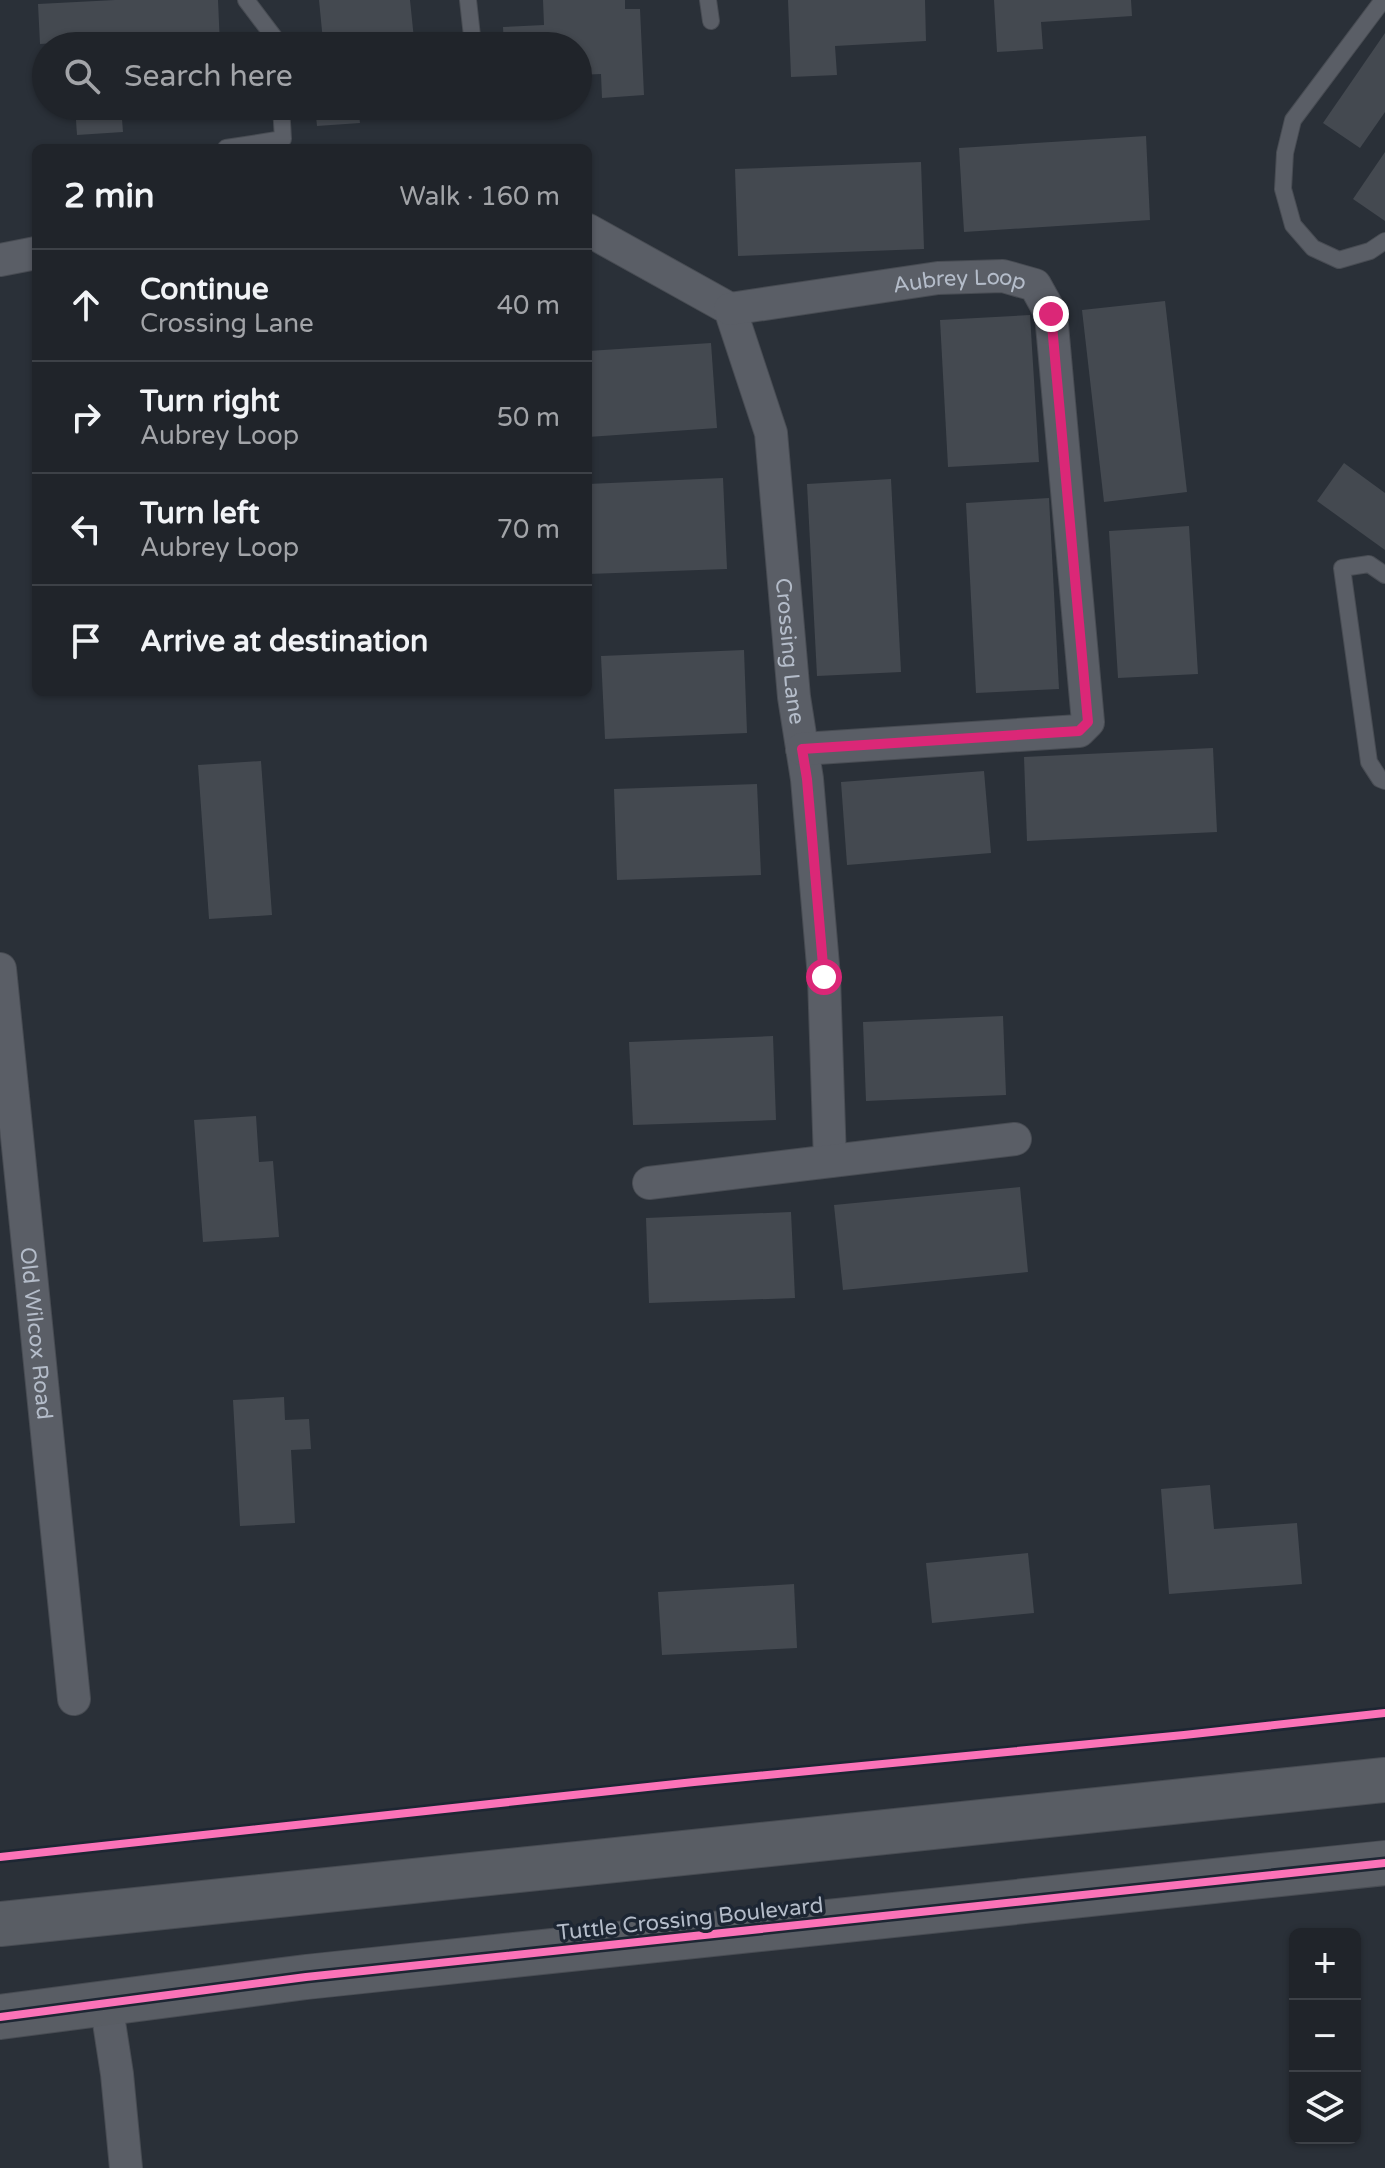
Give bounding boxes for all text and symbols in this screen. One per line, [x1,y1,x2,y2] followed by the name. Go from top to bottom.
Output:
[32,32,592,120] search box
[60,54,104,98] icon: search
[124,58,293,95] text: Search here
[64,176,155,217] text: 2 min
[400,181,560,212] text: Walk · 160 m
[891,264,1029,299] street label: Aubrey Loop
[140,271,269,308] text: Continue
[64,283,108,327] icon: ahead
[497,290,560,321] text: 40 m
[1033,296,1069,332] route end
[140,308,314,339] text: Crossing Lane
[140,383,280,420] text: Turn right
[64,395,108,439] icon: right
[497,402,560,433] text: 50 m
[140,420,299,451] text: Aubrey Loop
[140,495,259,532] text: Turn left
[64,507,108,551] icon: left
[497,514,560,545] text: 70 m
[140,532,299,563] text: Aubrey Loop
[770,577,810,726] street label: Crossing Lane
[64,619,108,663] icon: arrive
[140,623,428,660] text: Arrive at destination
[806,959,842,995] route start
[14,1246,58,1421] street label: Old Wilcox Road
[556,1892,825,1946] street label: Tuttle Crossing Boulevard
[1289,1928,1361,2144] map controls
[1289,1928,1361,2000] button: +
[1289,2000,1361,2072] button: −
[1289,2072,1361,2144] button: layers

